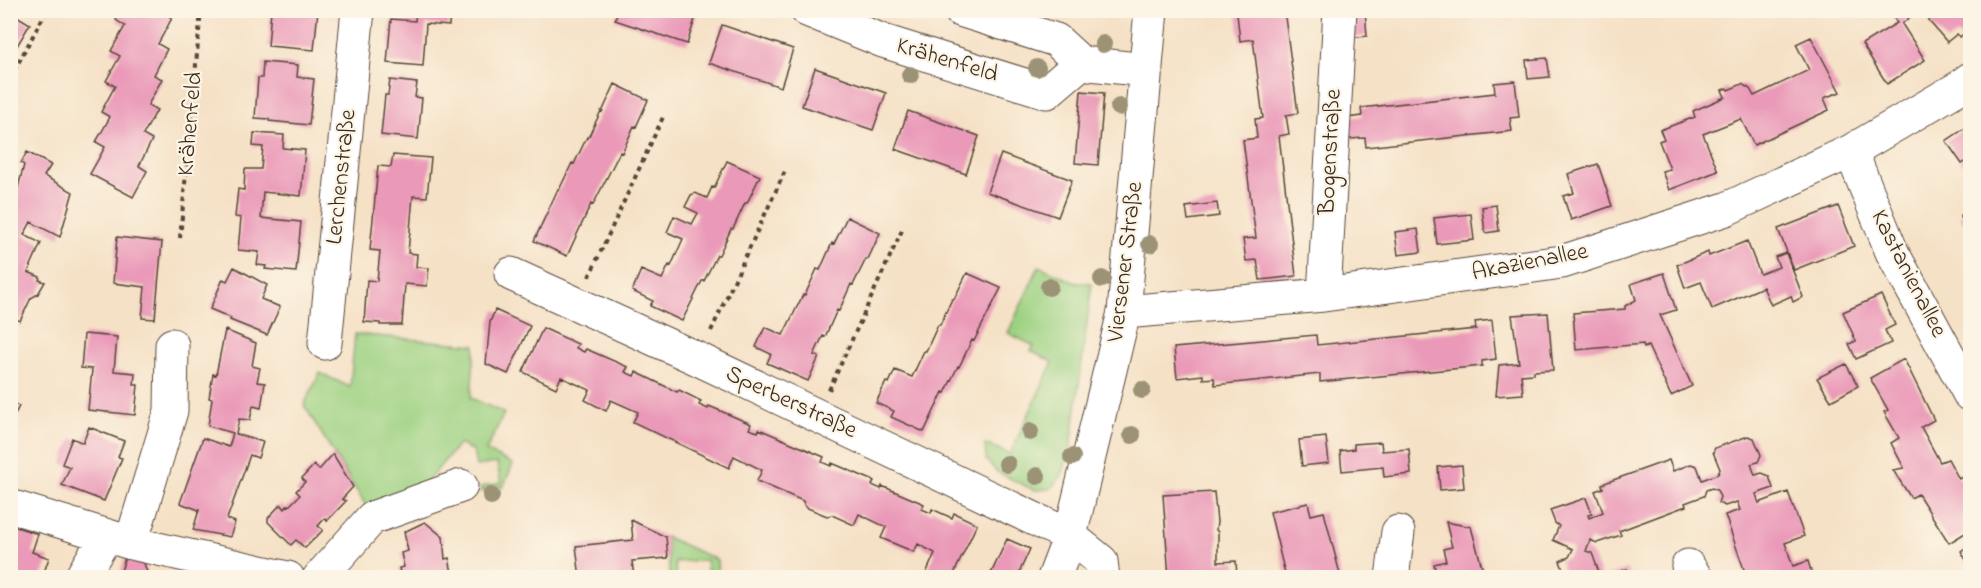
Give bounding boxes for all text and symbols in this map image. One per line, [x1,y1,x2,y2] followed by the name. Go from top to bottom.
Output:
[892,29,1003,93] street label: Krähenfeld
[169,70,213,178] street label: Krähenfeld
[1310,88,1352,217] street label: Bogenstraße
[318,107,367,246] street label: Lerchenstraße
[1099,180,1153,345] street label: Viersener Straße
[1861,204,1955,344] street label: Kastanienallee
[1469,235,1591,291] street label: Akazienallee
[719,357,863,449] street label: Sperberstraße

